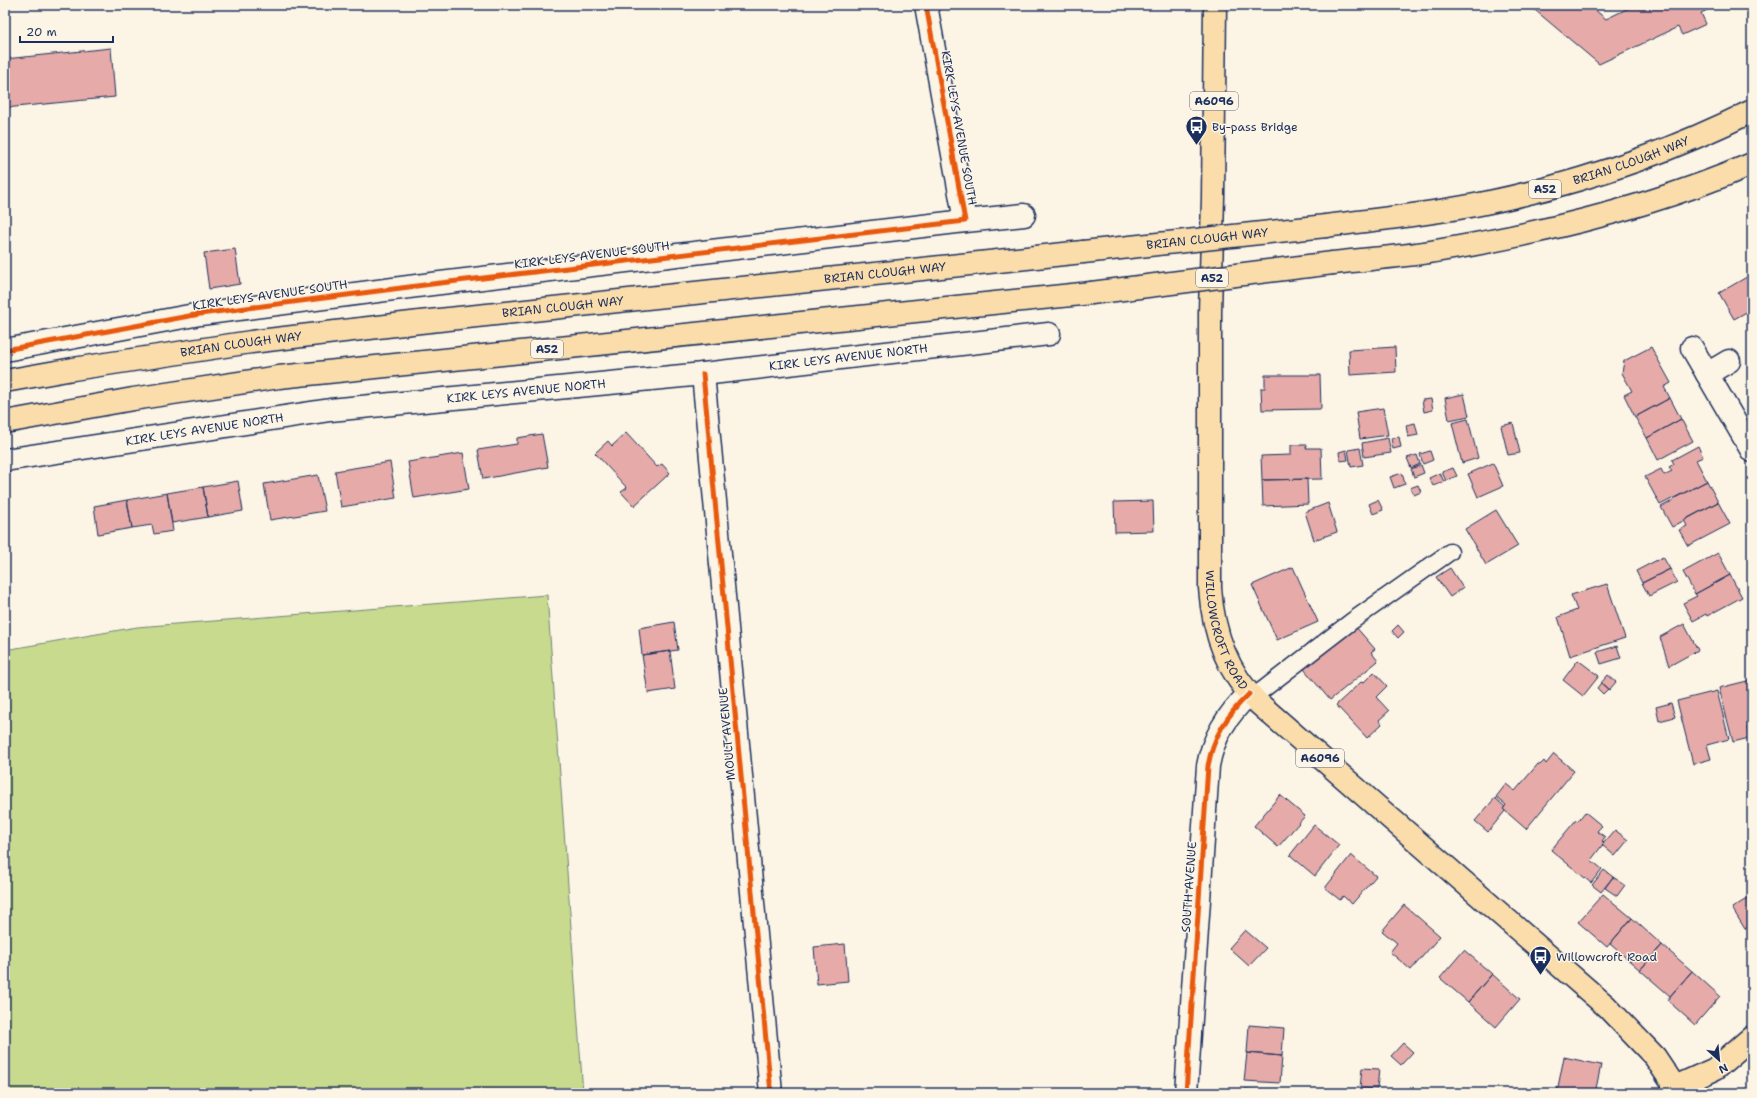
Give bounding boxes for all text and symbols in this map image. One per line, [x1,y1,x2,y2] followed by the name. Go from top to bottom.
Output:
[20,18,113,44] scale bar
[26,24,57,40] text: 20 m
[937,49,981,207] street label: KIRK LEYS AVENUE SOUTH
[1190,92,1238,110] road number: A6096
[1184,114,1210,147] bus stop icon: By-pass Bridge
[1212,119,1298,135] place label: By-pass Bridge
[1571,132,1693,189] street label: BRIAN CLOUGH WAY
[1529,180,1561,198] road number: A52
[1146,224,1270,253] street label: BRIAN CLOUGH WAY
[513,237,671,273] street label: KIRK LEYS AVENUE SOUTH
[823,258,948,287] street label: BRIAN CLOUGH WAY
[1196,269,1228,287] road number: A52
[191,276,349,314] street label: KIRK LEYS AVENUE SOUTH
[501,292,625,321] street label: BRIAN CLOUGH WAY
[179,328,304,361] street label: BRIAN CLOUGH WAY
[531,340,563,358] road number: A52
[768,340,929,374] street label: KIRK LEYS AVENUE NORTH
[446,375,607,407] street label: KIRK LEYS AVENUE NORTH
[124,409,285,449] street label: KIRK LEYS AVENUE NORTH
[1202,570,1251,693] street label: WILLOWCROFT ROAD
[715,687,739,781] street label: MOULT AVENUE
[1296,749,1344,767] road number: A6096
[1178,841,1200,933] street label: SOUTH AVENUE
[1528,944,1554,977] bus stop icon: Willowcroft Road
[1556,949,1657,965] place label: Willowcroft Road
[1699,1040,1739,1080] north arrow
[1716,1060,1731,1077] text: N

